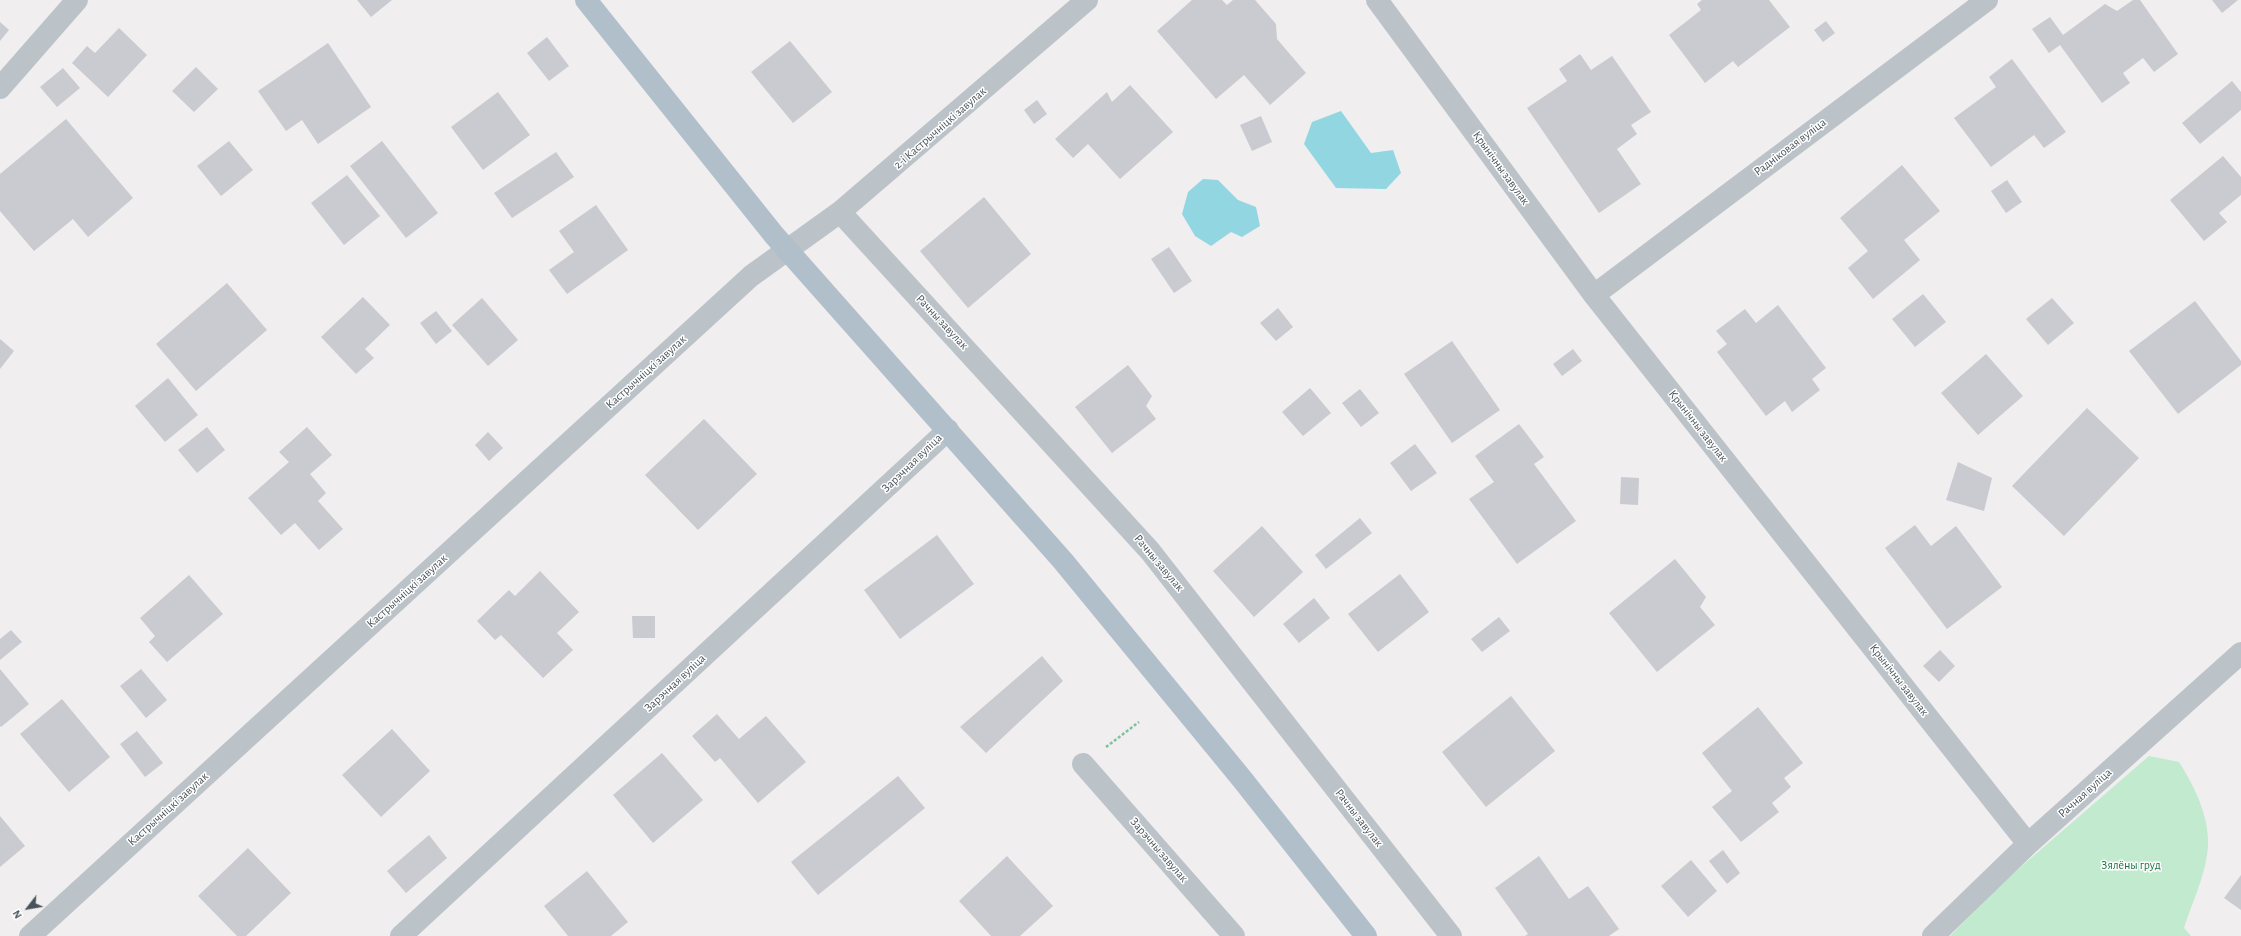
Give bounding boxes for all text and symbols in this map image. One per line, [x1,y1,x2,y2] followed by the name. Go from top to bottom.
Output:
[891,84,989,172] street label: 2-і Кастрычніцкі завулак
[1751,115,1829,179] street label: Радніковая вуліца
[1469,128,1533,208] street label: Крынічны завулак
[913,292,971,352] street label: Рачны завулак
[603,332,689,412] street label: Кастрычніцкі завулак
[1665,387,1731,465] street label: Крынічны завулак
[879,431,945,495] street label: Зарэчная вуліца
[1131,532,1187,594] street label: Рачны завулак
[364,551,450,631] street label: Кастрычніцкі завулак
[1866,641,1932,719] street label: Крынічны завулак
[641,651,709,715] street label: Зарэчная вуліца
[2055,765,2115,821] street label: Рачная вуліца
[125,769,211,849] street label: Кастрычніцкі завулак
[1332,786,1386,850] street label: Рачны завулак
[1127,815,1191,885] street label: Зарэчны завулак
[2101,858,2161,872] park label: Зялёны груд
[8,888,48,928] north arrow
[11,908,24,921] text: N

